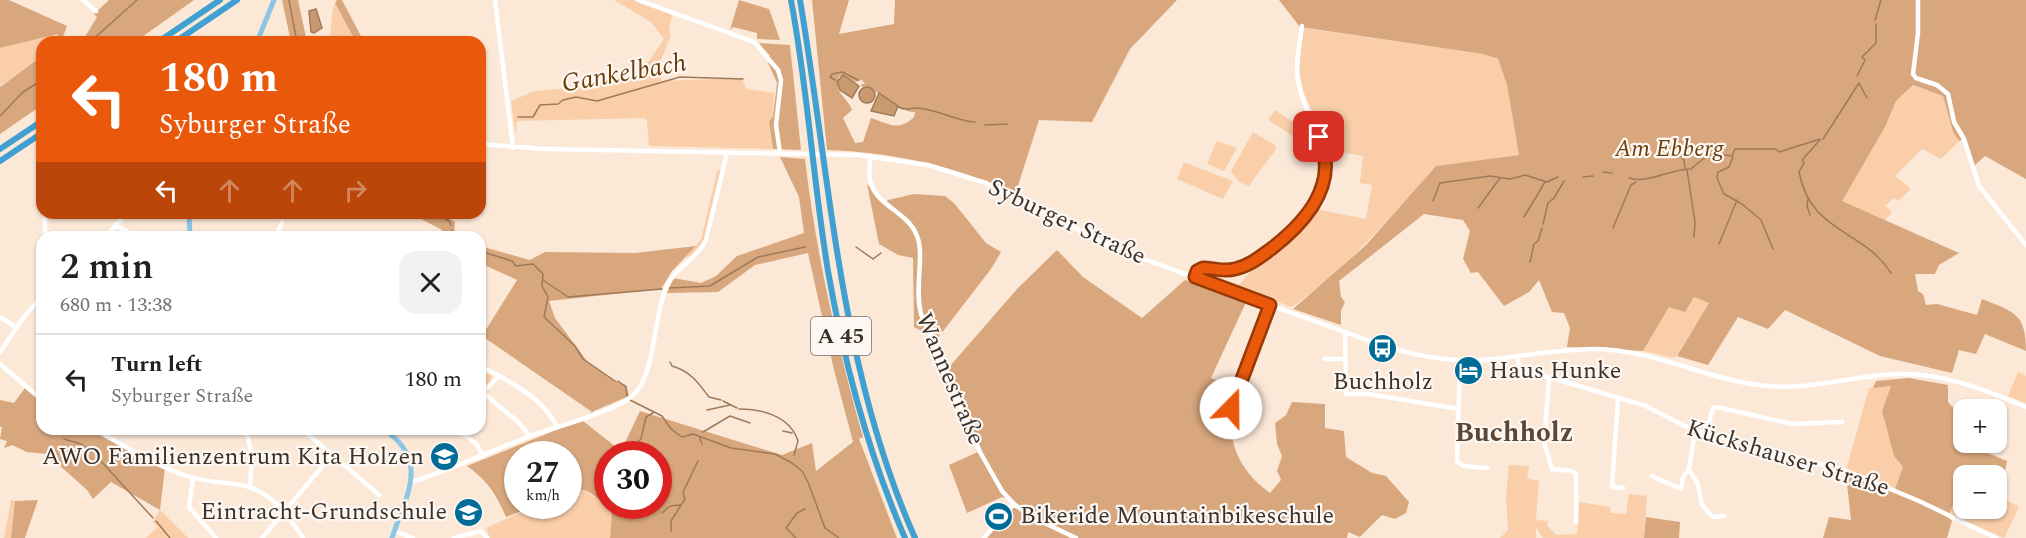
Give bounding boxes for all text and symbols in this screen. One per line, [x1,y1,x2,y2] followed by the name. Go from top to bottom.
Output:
[558,42,690,104] water label: Gankelbach
[159,47,278,110] text: 180 m
[60,60,138,138] icon: left
[159,104,351,146] text: Syburger Straße
[1293,111,1344,162] pin
[1302,120,1335,153] icon: arrive
[1614,131,1725,167] park label: Am Ebberg
[982,170,1152,274] street label: Syburger Straße
[150,174,183,207] icon: left
[213,174,246,207] icon: ahead
[276,174,309,207] icon: ahead
[339,174,372,207] icon: right
[60,240,153,295] text: 2 min
[399,251,462,314] button: close
[60,290,172,320] text: 680 m · 13:38
[906,307,994,451] street label: Wannestraße
[811,317,871,355] road number: A 45
[1367,333,1399,365] bus stop icon: Buchholz
[111,348,203,381] text: Turn left
[1489,353,1621,389] place label: Haus Hunke
[1452,355,1484,387] hotel icon: Haus Hunke
[60,363,93,396] icon: left
[405,363,462,396] text: 180 m
[1333,364,1433,400] place label: Buchholz
[1199,376,1263,440] position arrow
[111,381,253,411] text: Syburger Straße
[1953,399,2007,519] map controls
[1953,399,2007,453] button: +
[1682,410,1894,506] street label: Kückshauser Straße
[1455,412,1573,454] district label: Buchholz
[42,439,424,475] place label: AWO Familienzentrum Kita Holzen
[429,441,461,473] school or university icon: AWO Familienzentrum Kita Holzen
[594,441,672,519] speed limit sign: 30
[526,450,560,496] text: 27
[1953,465,2007,519] button: −
[526,484,560,507] text: km/h
[200,494,447,530] place label: Eintracht-Grundschule
[452,496,484,528] school or university icon: Eintracht-Grundschule
[1020,498,1334,534] place label: Bikeride Mountainbikeschule
[983,500,1015,532] sports icon: Bikeride Mountainbikeschule

